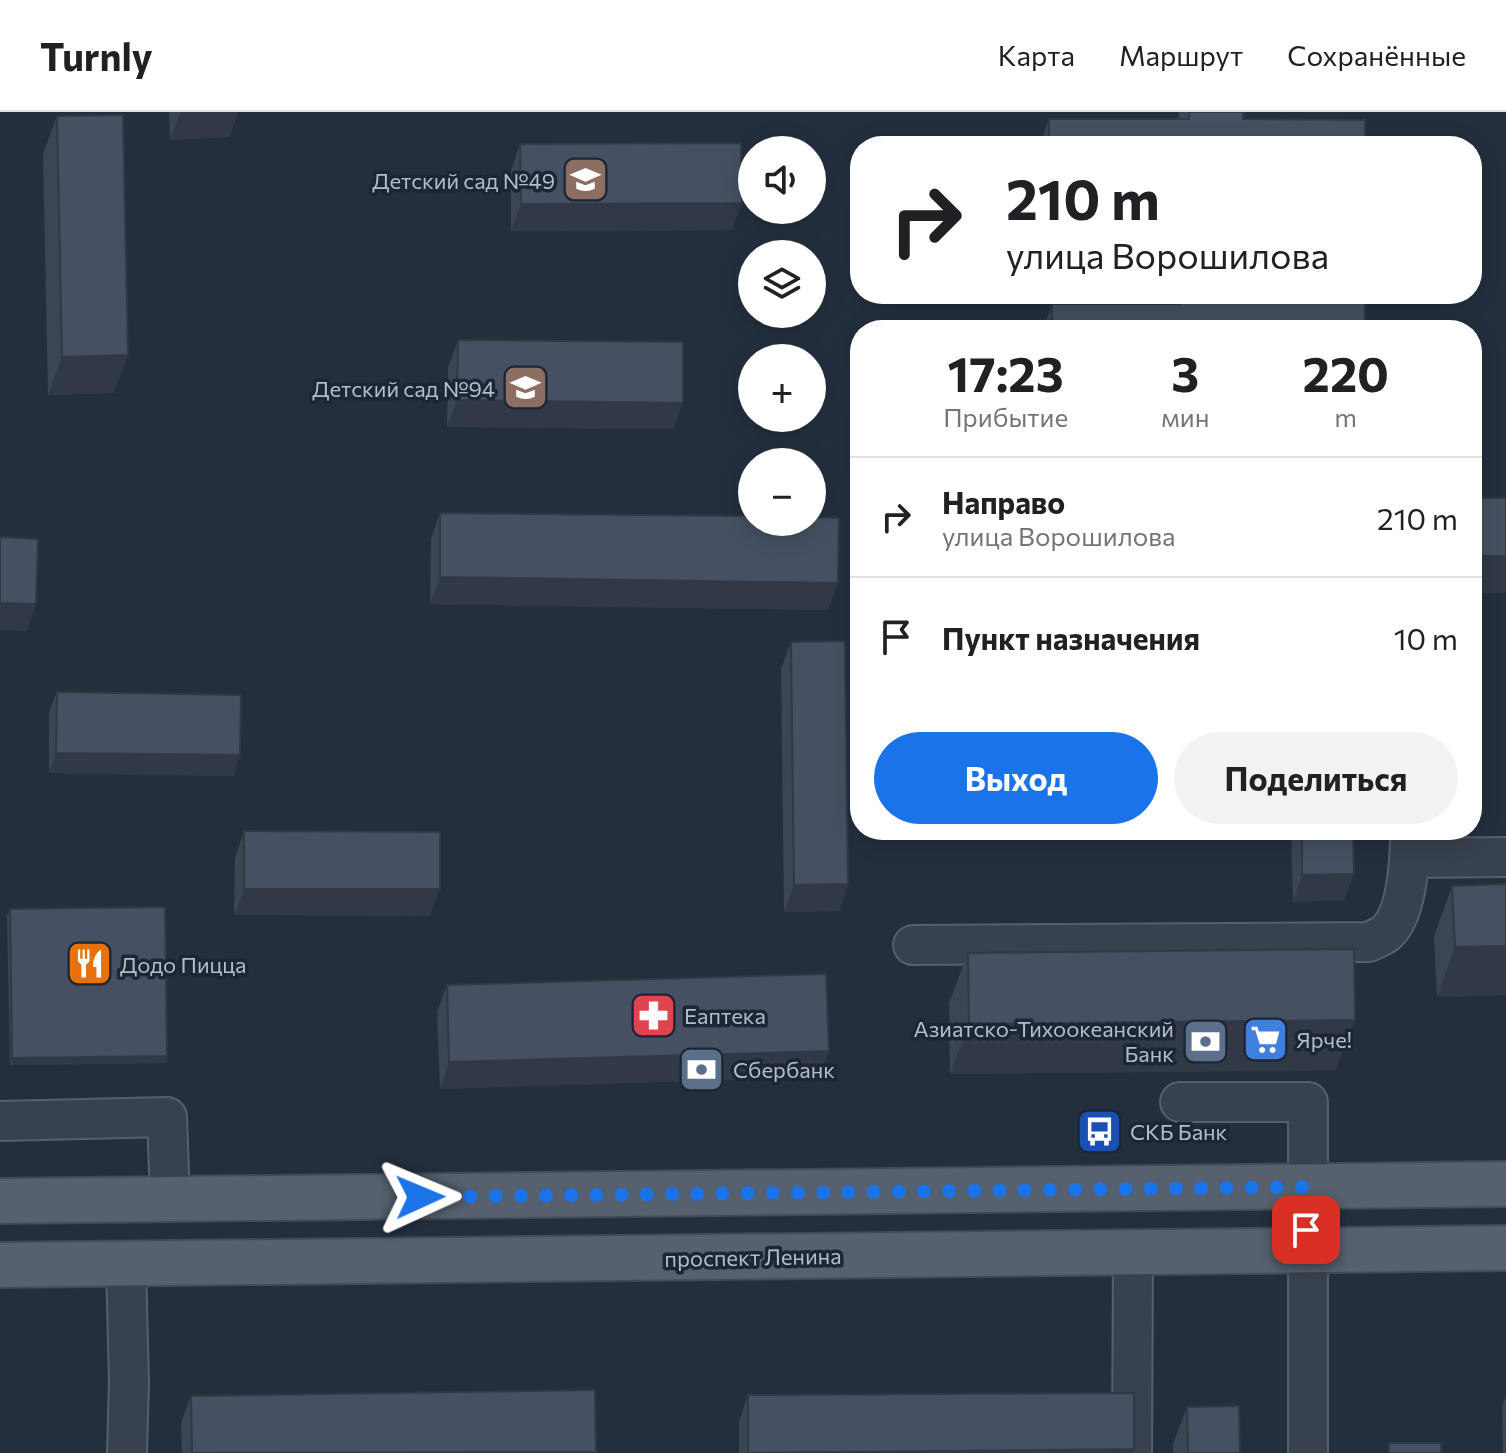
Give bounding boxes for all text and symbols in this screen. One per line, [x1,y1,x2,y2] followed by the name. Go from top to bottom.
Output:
[40,32,153,79] text: Turnly
[998,38,1075,72] text: Карта
[1119,38,1243,72] text: Маршрут
[1287,38,1466,72] text: Сохранённые
[738,136,826,536] map controls
[738,136,826,224] button: sound
[562,156,610,204] school or university icon: Детский сад №49
[1006,163,1160,232] text: 210 m
[372,167,555,194] place label: Детский сад №49
[874,168,978,272] icon: right
[1006,232,1329,276] text: улица Ворошилова
[738,240,826,328] button: layers
[948,343,1064,402] text: 17:23
[1171,343,1199,402] text: 3
[1303,343,1389,402] text: 220
[738,344,826,432] button: +
[502,364,550,412] school or university icon: Детский сад №94
[312,375,495,402] place label: Детский сад №94
[943,401,1068,432] text: Прибытие
[1161,401,1209,432] text: мин
[1334,401,1357,432] text: m
[738,448,826,536] button: −
[942,483,1065,520] text: Направо
[874,495,918,539] icon: right
[1377,499,1458,536] text: 210 m
[942,520,1176,551] text: улица Ворошилова
[874,615,918,659] icon: arrive
[942,619,1200,656] text: Пункт назначения
[1394,619,1458,656] text: 10 m
[874,732,1158,824] button: Выход
[1174,732,1458,824] button: Поделиться
[65,940,113,988] restaurant icon: Додо Пицца
[120,951,247,978] place label: Додо Пицца
[629,991,677,1039] pharmacy icon: Еаптека
[684,1002,766,1029] place label: Еаптека
[914,1015,1174,1067] place label: Азиатско-Тихоокеанский Банк
[1241,1015,1289,1063] supermarket icon: Ярче!
[1181,1017,1229,1065] bank icon: Азиатско-Тихоокеанский Банк
[1296,1026,1352,1053] place label: Ярче!
[678,1045,726,1093] bank icon: Сбербанк
[733,1056,835,1083] place label: Сбербанк
[1075,1107,1123,1155] bus stop icon: СКБ Банк
[1130,1118,1228,1145] place label: СКБ Банк
[378,1155,462,1239] position arrow
[1272,1196,1340,1264] pin
[1284,1208,1328,1252] icon: arrive
[664,1242,842,1272] street label: проспект Ленина

